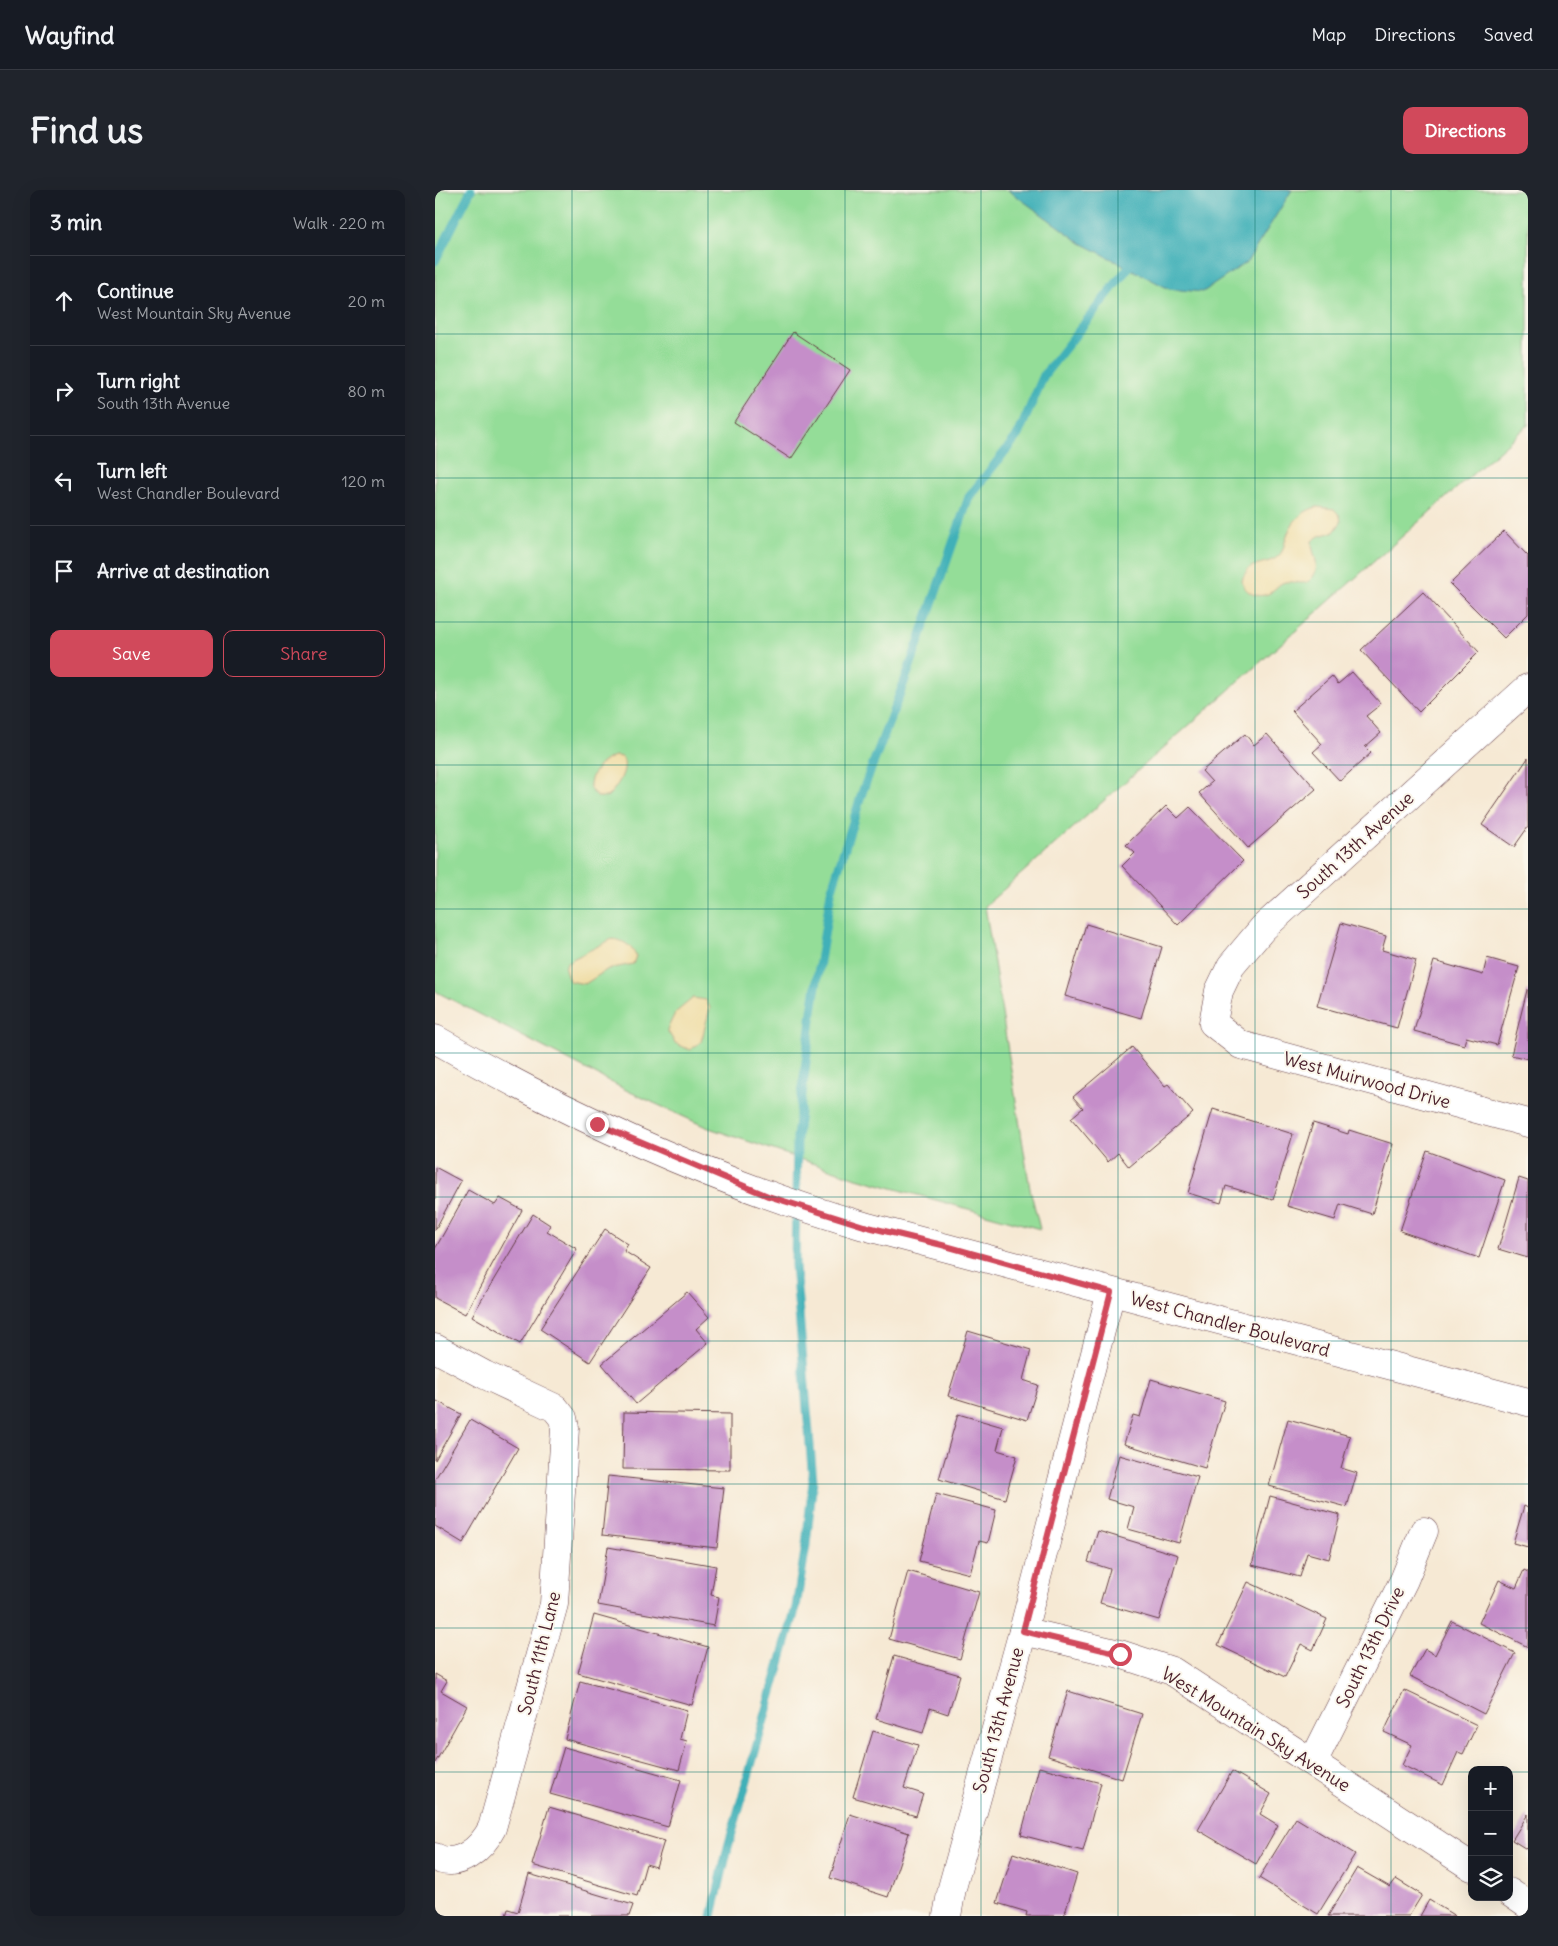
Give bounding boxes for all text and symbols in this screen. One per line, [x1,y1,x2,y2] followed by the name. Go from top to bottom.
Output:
[25,20,114,50] text: Wayfind
[1311,23,1346,46] text: Map
[1374,23,1456,46] text: Directions
[1484,23,1533,46] text: Saved
[1403,107,1528,154] button: Directions
[30,108,143,152] text: Find us
[50,209,102,236] text: 3 min
[293,213,385,233] text: Walk · 220 m
[97,279,174,303] text: Continue
[50,287,78,315] icon: ahead
[348,291,385,311] text: 20 m
[97,303,291,323] text: West Mountain Sky Avenue
[97,369,180,393] text: Turn right
[50,377,78,405] icon: right
[347,381,385,401] text: 80 m
[97,393,230,413] text: South 13th Avenue
[97,459,167,483] text: Turn left
[50,467,78,495] icon: left
[342,471,385,491] text: 120 m
[97,483,280,503] text: West Chandler Boulevard
[50,557,78,585] icon: arrive
[97,559,270,583] text: Arrive at destination
[50,630,213,677] button: Save
[223,630,385,677] button: Share
[1292,786,1418,904] street label: South 13th Avenue
[1281,1047,1453,1113] street label: West Muirwood Drive
[586,1113,609,1136] route end
[1128,1286,1333,1362] street label: West Chandler Boulevard
[1331,1583,1409,1711] street label: South 13th Drive
[513,1589,565,1717] street label: South 11th Lane
[1109,1643,1132,1666] route start
[968,1645,1028,1795] street label: South 13th Avenue
[1157,1661,1355,1797] street label: West Mountain Sky Avenue
[1468,1766,1513,1901] map controls
[1468,1766,1513,1811] button: +
[1468,1811,1513,1856] button: −
[1468,1856,1513,1901] button: layers

